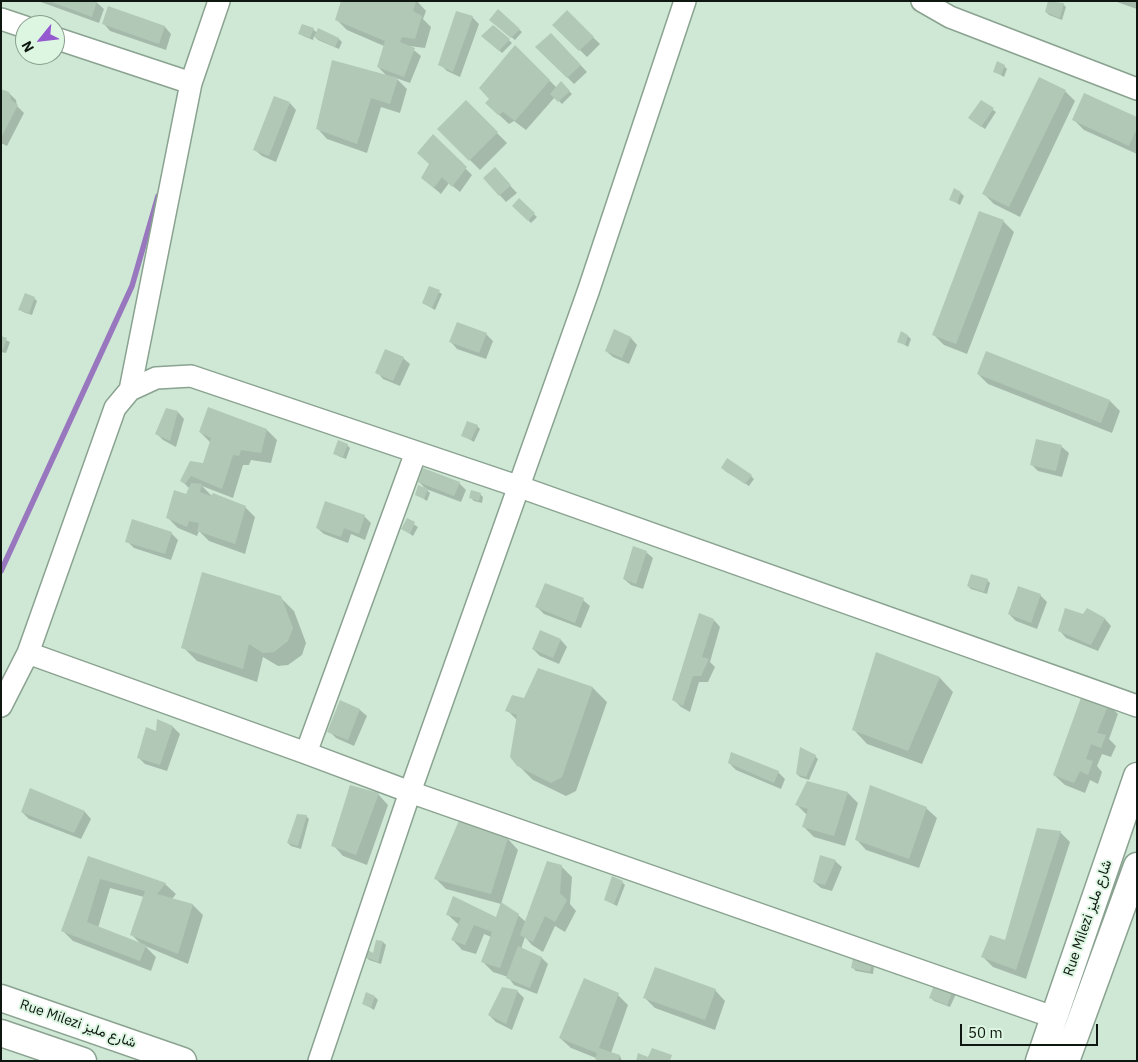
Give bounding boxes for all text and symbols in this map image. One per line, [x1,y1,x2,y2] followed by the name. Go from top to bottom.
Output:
[15,15,65,65] north arrow
[17,38,38,56] text: N
[1060,858,1116,978] street label: Rue Milezi شارع مليز
[18,996,138,1052] street label: Rue Milezi شارع مليز
[963,1014,1100,1046] scale bar
[968,1023,1003,1042] text: 50 m

